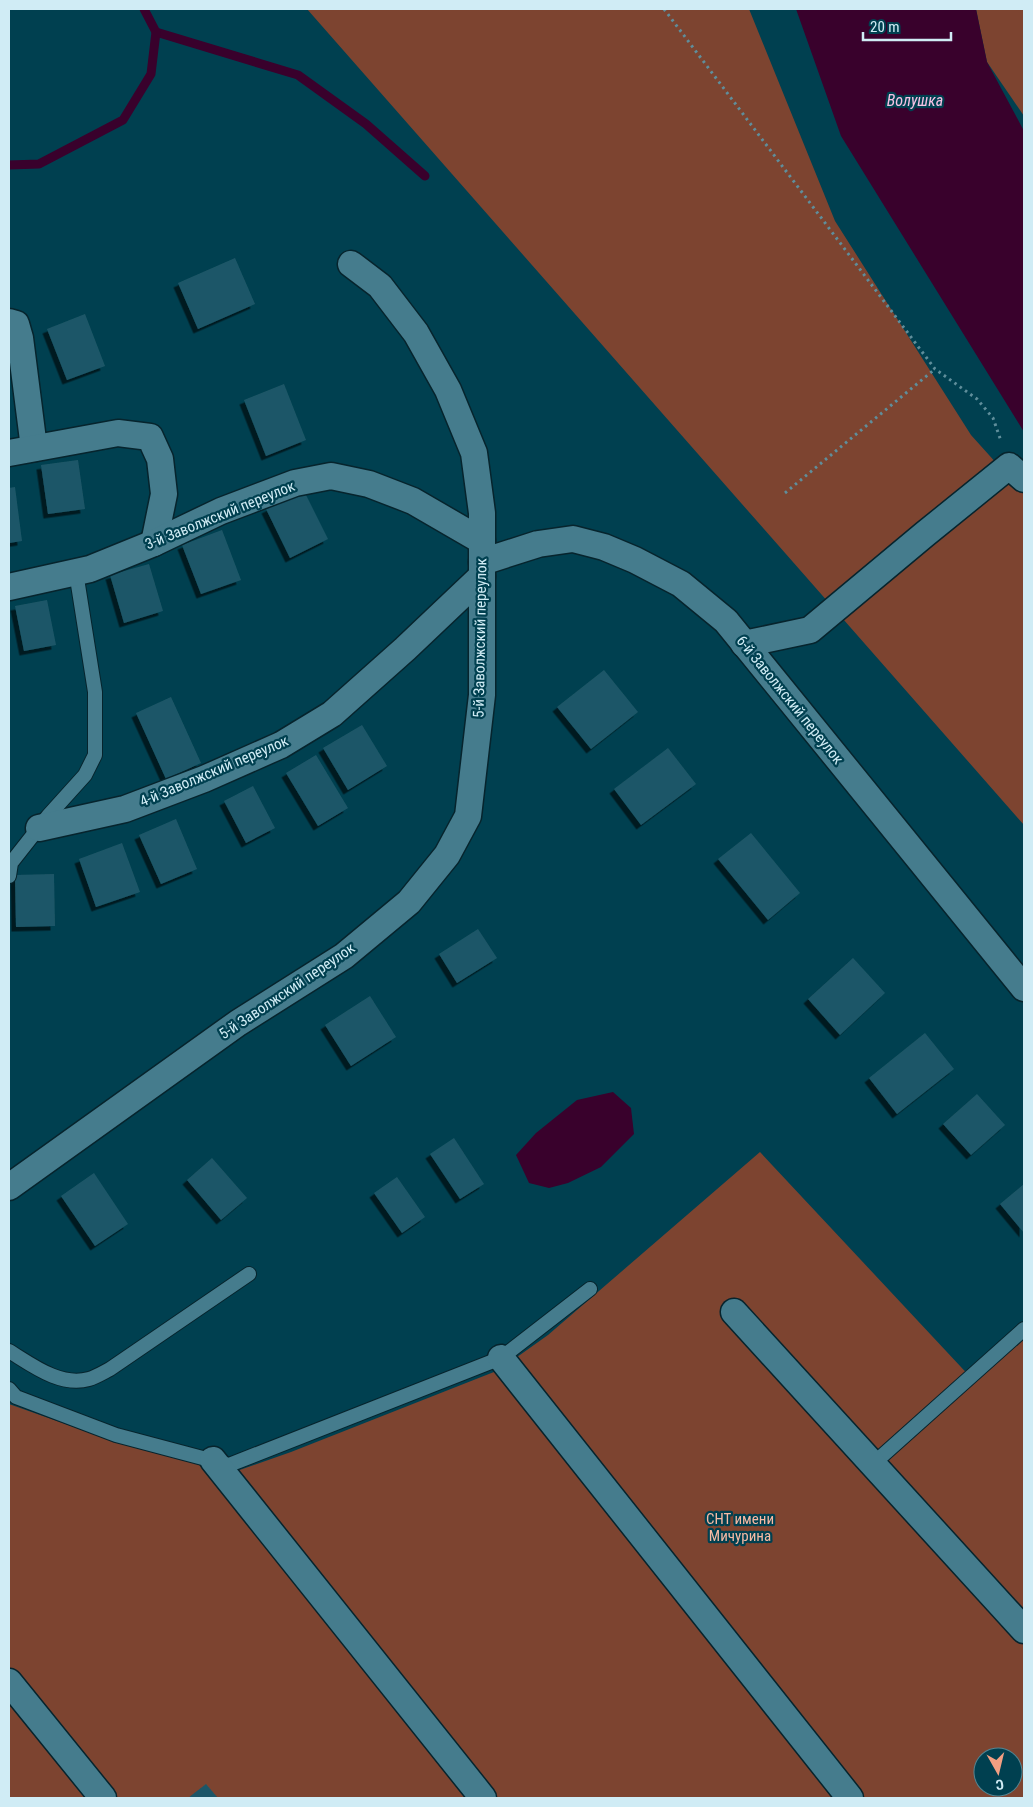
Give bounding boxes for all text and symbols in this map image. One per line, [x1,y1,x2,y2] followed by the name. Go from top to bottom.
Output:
[863,10,950,42] scale bar
[870,18,900,36] text: 20 m
[887,91,943,110] water label: Волушка
[143,477,297,553] street label: 3-й Заволжский переулок
[470,558,490,718] street label: 5-й Заволжский переулок
[733,632,847,768] street label: 6-й Заволжский переулок
[137,732,291,810] street label: 4-й Заволжский переулок
[216,939,358,1043] street label: 5-й Заволжский переулок
[706,1510,774,1545] park label: СНТ имени Мичурина
[973,1747,1023,1797] north arrow
[995,1776,1005,1793] text: С

